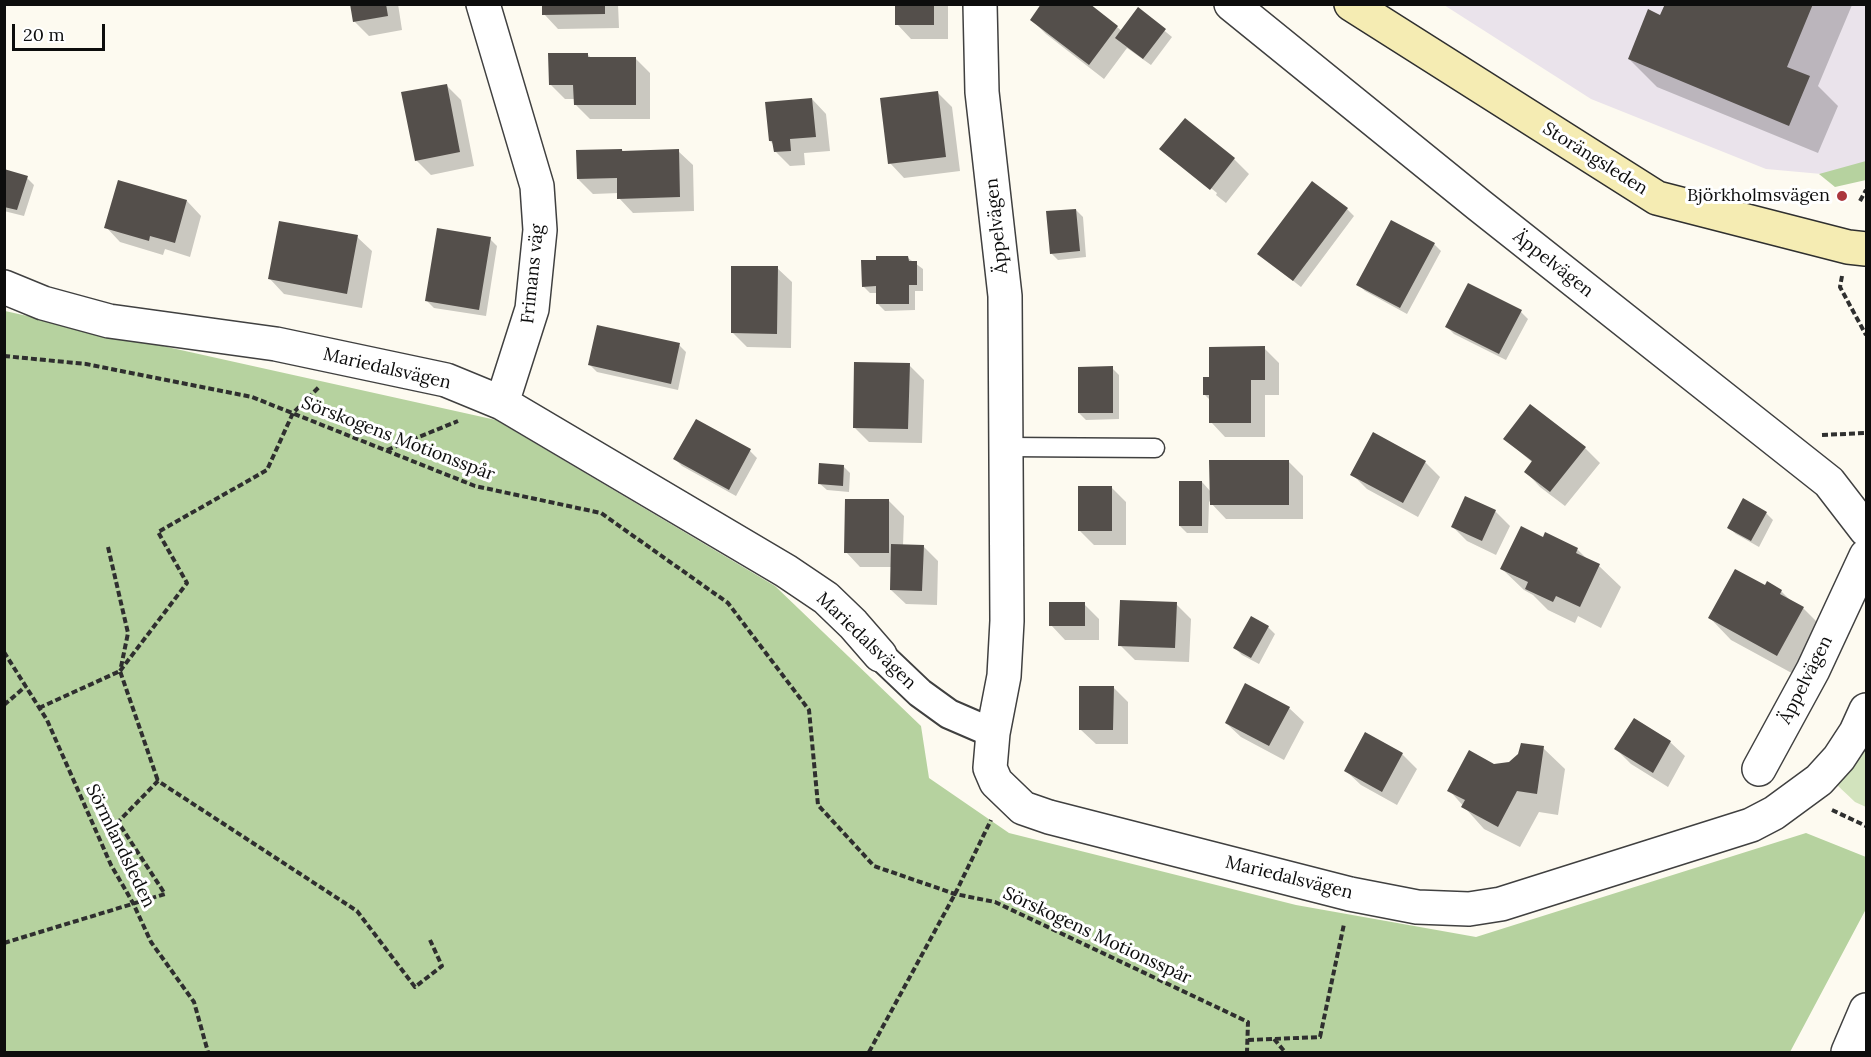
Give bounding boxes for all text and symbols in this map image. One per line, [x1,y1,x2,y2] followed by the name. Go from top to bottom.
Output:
[15,12,108,50] scale bar
[23,23,65,46] text: 20 m
[1538,118,1652,200] street label: Storängsleden
[981,177,1013,275] street label: Äppelvägen
[1687,185,1830,207] place label: Björkholmsvägen
[1835,189,1849,203] marker: Björkholmsvägen
[517,223,549,325] street label: Frimans väg
[1508,226,1598,302] street label: Äppelvägen
[321,344,453,394] street label: Mariedalsvägen
[298,392,498,486] street label: Sörskogens Motionsspår
[812,588,920,694] street label: Mariedalsvägen
[1775,632,1837,728] street label: Äppelvägen
[81,781,159,911] street label: Sörmlandsleden
[1223,852,1355,904] street label: Mariedalsvägen
[999,883,1195,989] street label: Sörskogens Motionsspår

